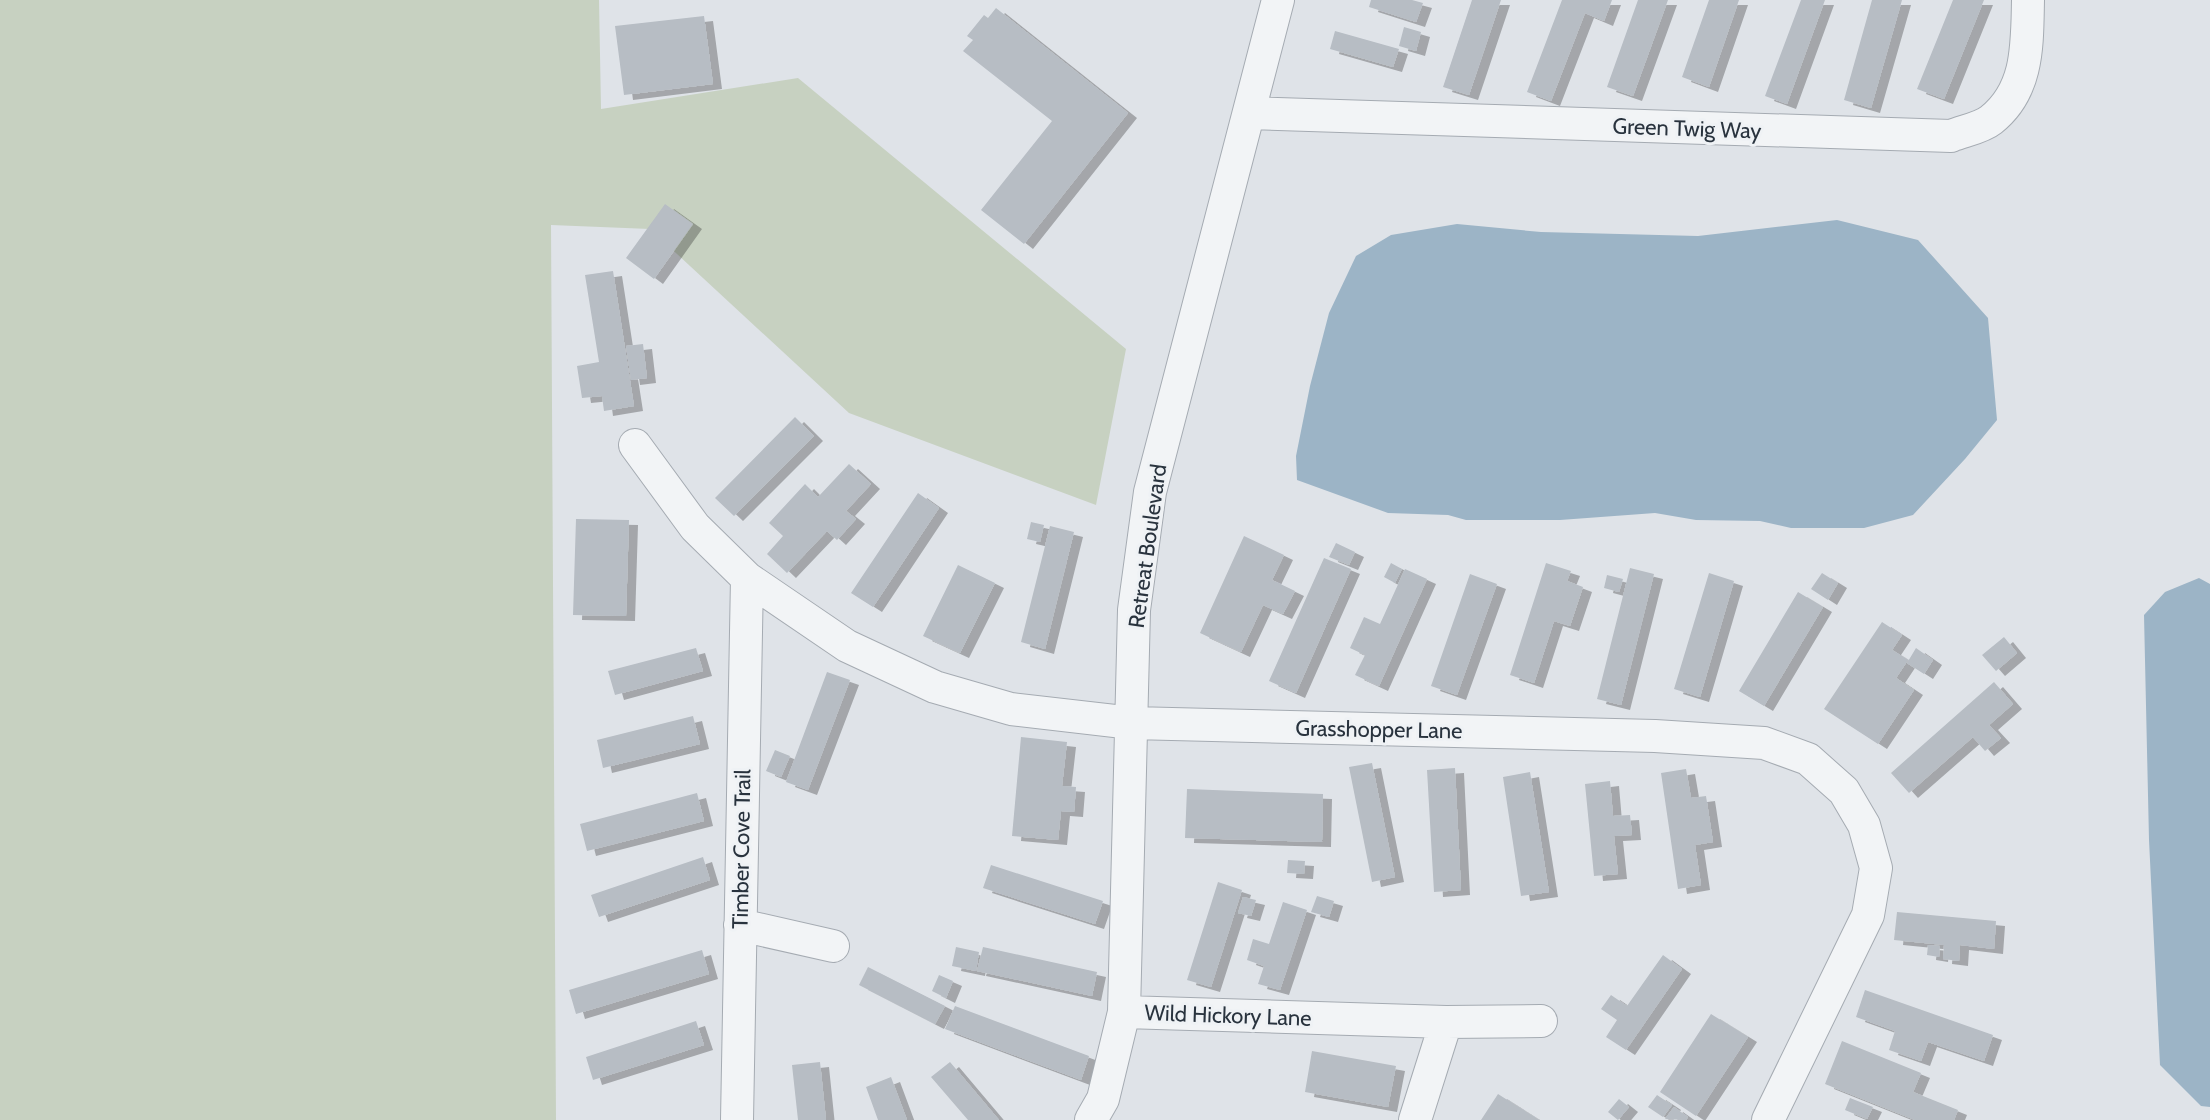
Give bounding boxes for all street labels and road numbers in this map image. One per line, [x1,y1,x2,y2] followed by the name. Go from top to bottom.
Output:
[1612,112,1762,145] street label: Green Twig Way
[1123,462,1172,630] street label: Retreat Boulevard
[1295,715,1463,744] street label: Grasshopper Lane
[727,768,756,929] street label: Timber Cove Trail
[1144,999,1312,1032] street label: Wild Hickory Lane

